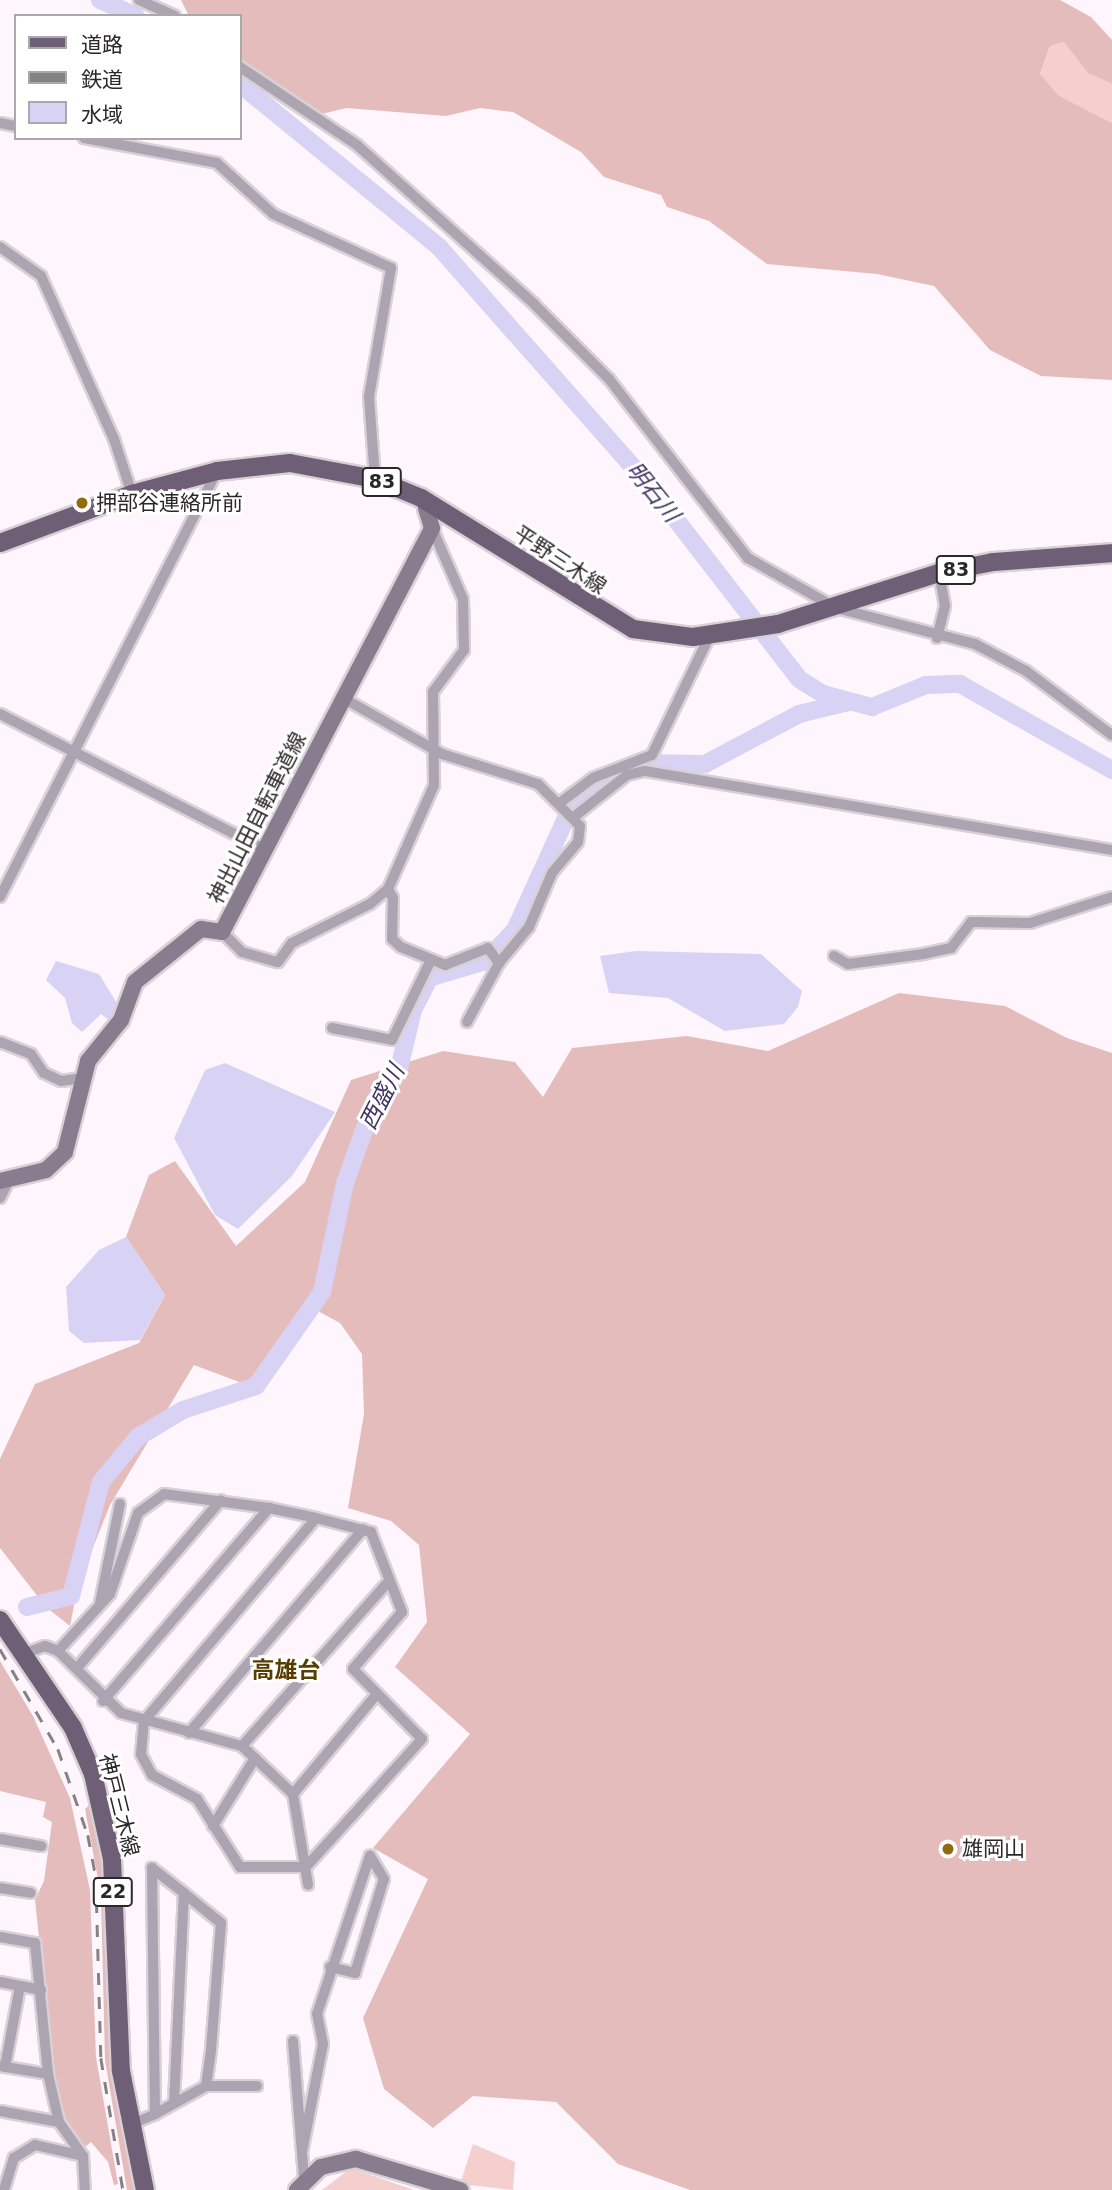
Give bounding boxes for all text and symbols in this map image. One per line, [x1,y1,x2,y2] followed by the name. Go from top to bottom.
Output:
[14,14,242,140] legend
[81,33,123,57] text: 道路
[81,68,123,92] text: 鉄道
[81,103,123,127] text: 水域
[621,457,685,527] water label: 明石川
[361,467,403,498] road number: 83
[96,490,243,516] place label: 押部谷連絡所前
[74,495,90,511] marker: 押部谷連絡所前
[509,521,611,599] street label: 平野三木線
[935,554,977,586] road number: 83
[203,728,311,908] street label: 神出山田自転車道線
[354,1060,410,1134] water label: 西盛川
[252,1656,320,1684] district label: 高雄台
[94,1751,144,1859] street label: 神戸三木線
[962,1836,1025,1862] place label: 雄岡山
[940,1841,956,1857] marker: 雄岡山
[92,1876,134,1908] road number: 22

